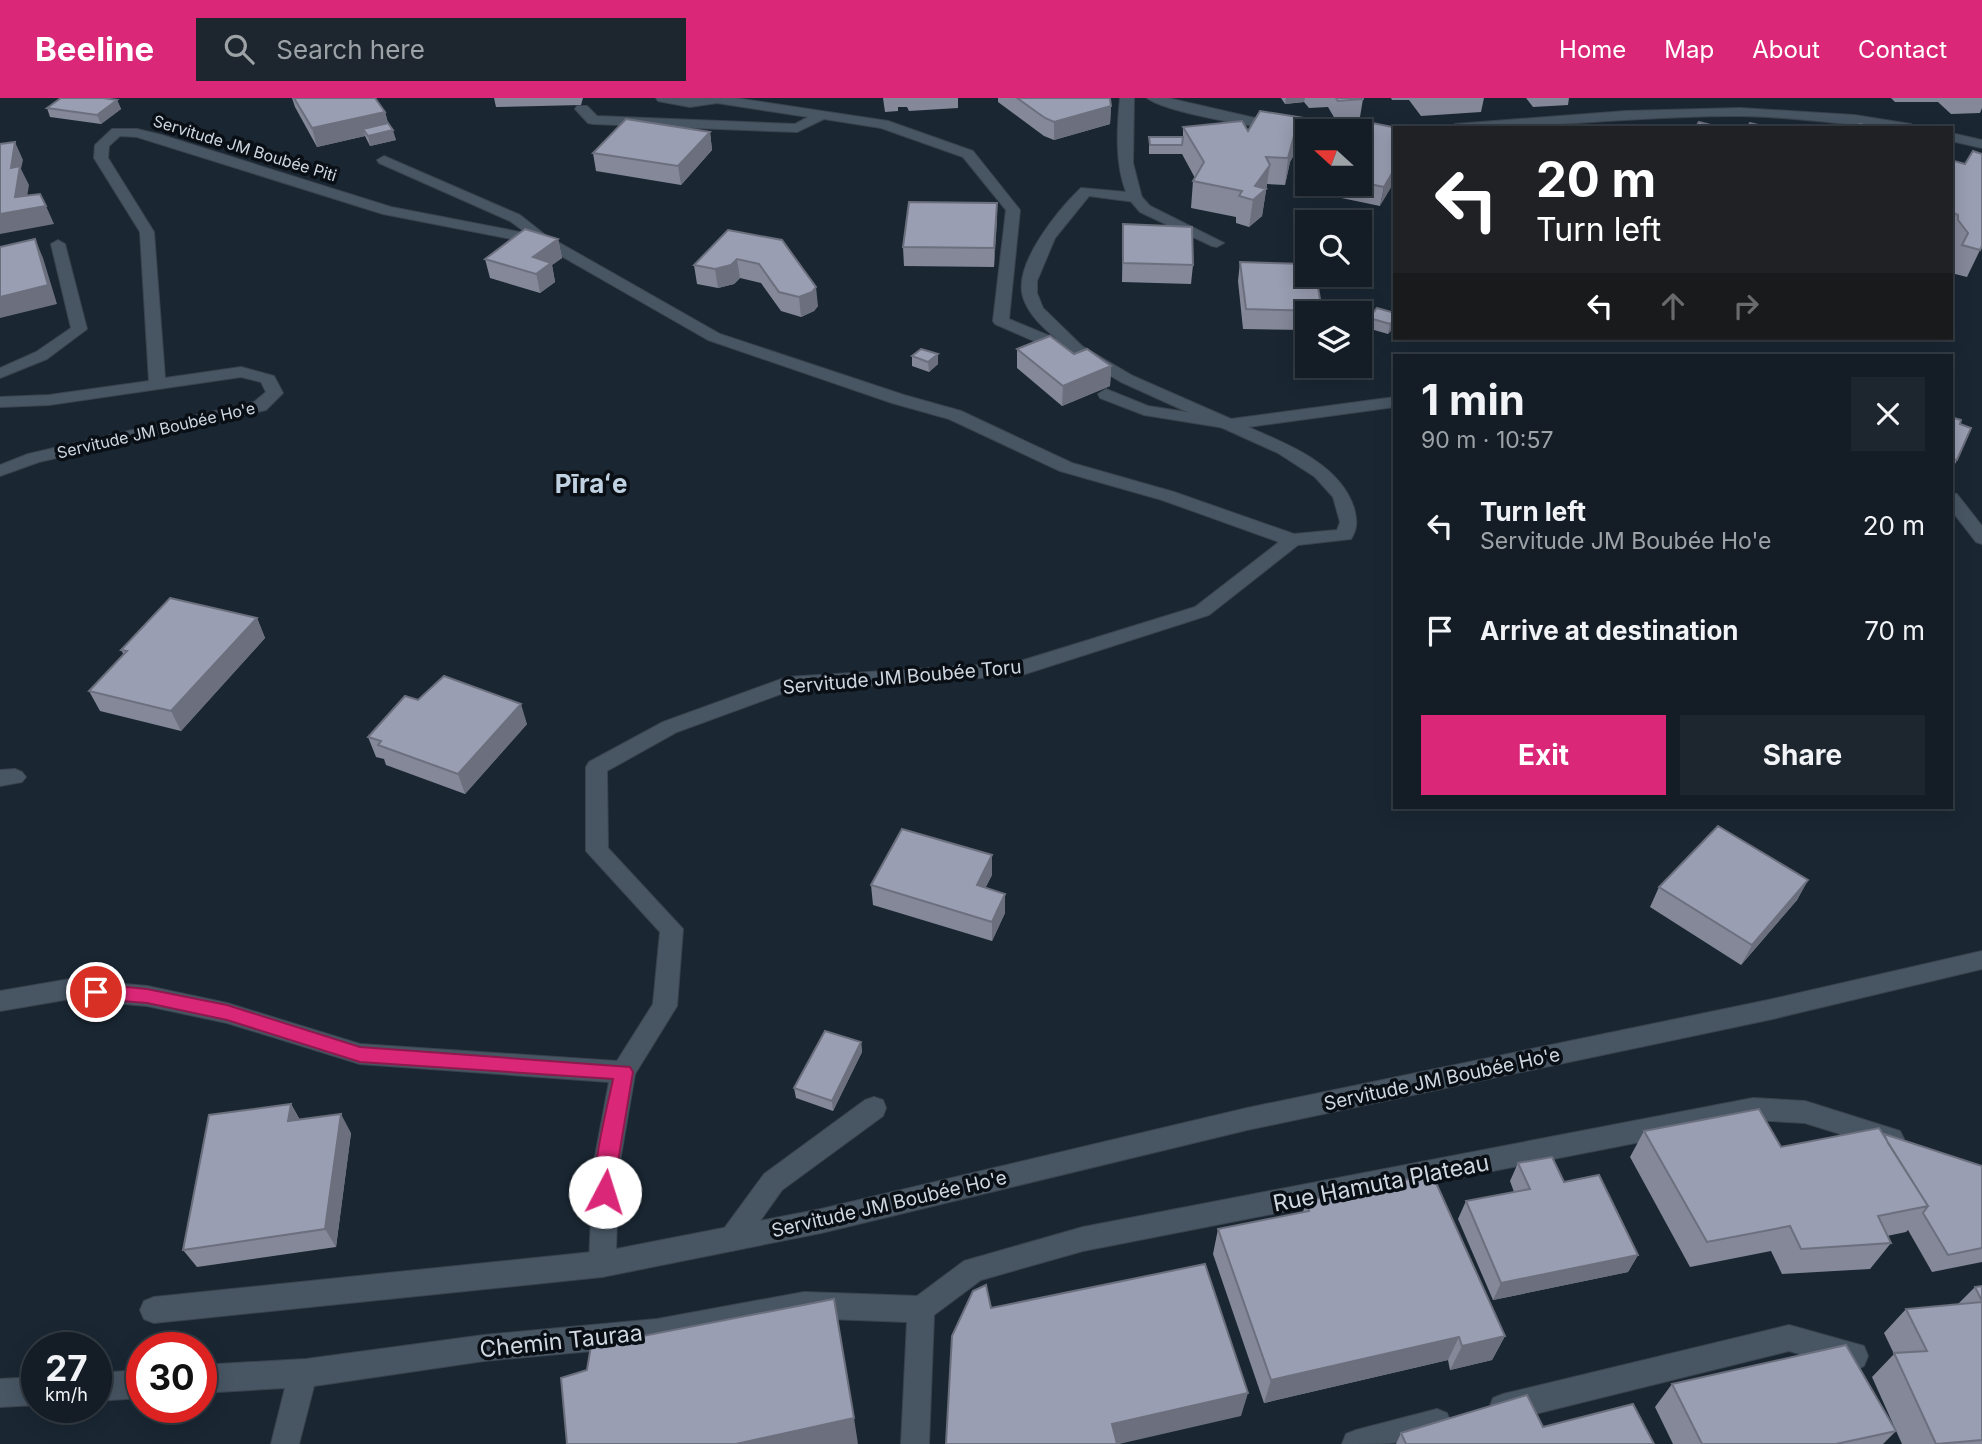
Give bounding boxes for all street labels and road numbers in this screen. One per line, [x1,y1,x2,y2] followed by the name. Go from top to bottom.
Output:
[151,111,339,185] street label: Servitude JM Boubée Piti
[55,397,257,463] street label: Servitude JM Boubée Ho'e
[782,655,1022,699] street label: Servitude JM Boubée Toru
[1322,1043,1562,1115] street label: Servitude JM Boubée Ho'e
[1271,1148,1491,1218] street label: Rue Hamuta Plateau
[769,1166,1009,1242] street label: Servitude JM Boubée Ho'e
[478,1319,644,1363] street label: Chemin Tauraa

